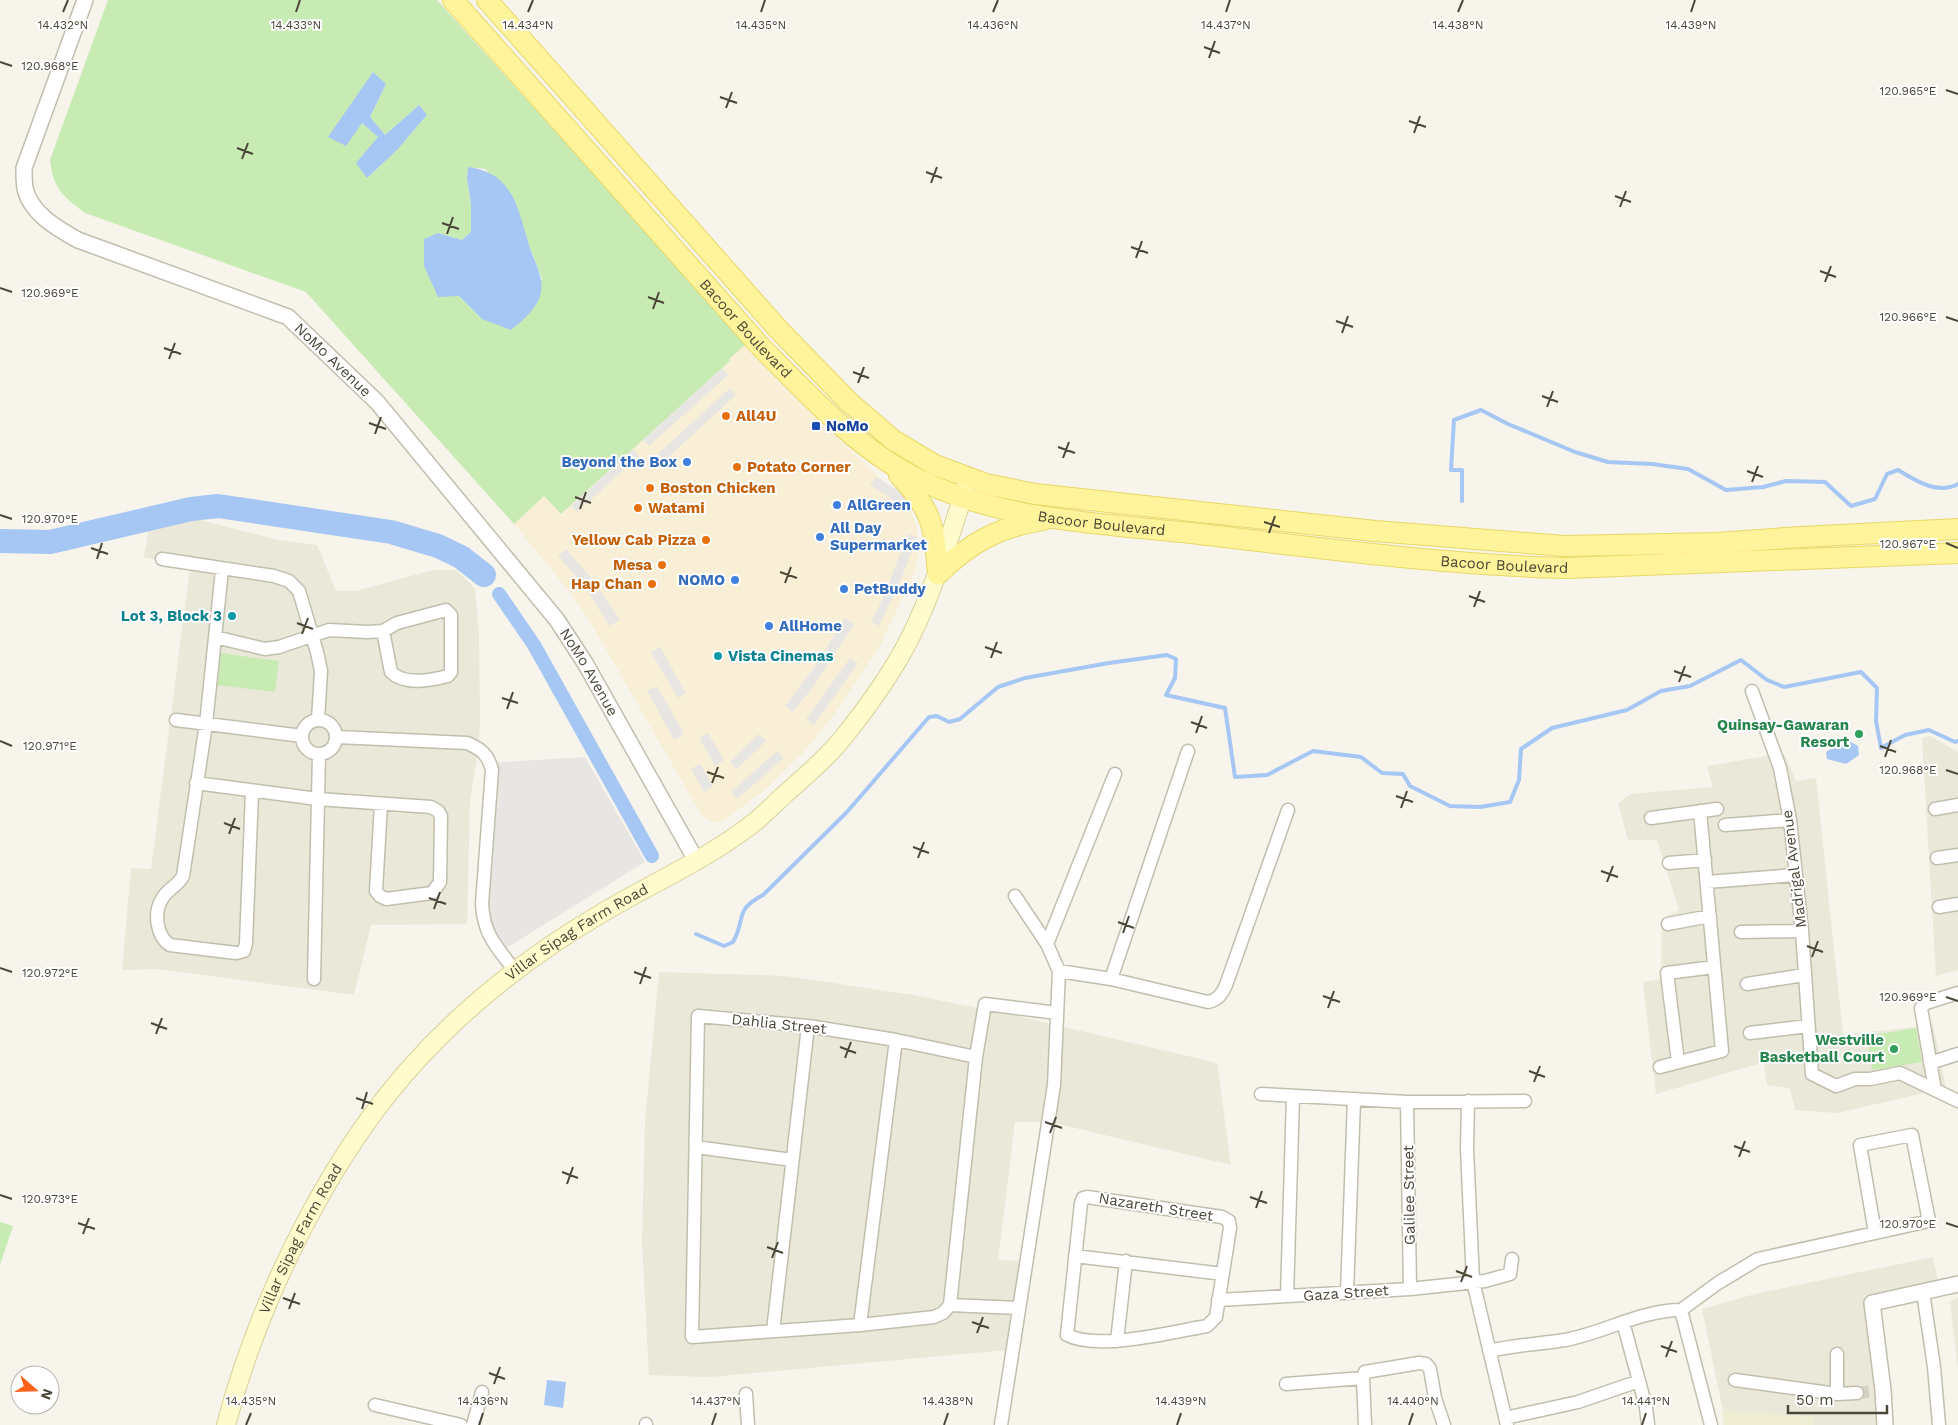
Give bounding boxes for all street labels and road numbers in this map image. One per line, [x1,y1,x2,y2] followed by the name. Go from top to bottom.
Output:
[696,275,795,382] street label: Bacoor Boulevard
[291,319,375,401] street label: NoMo Avenue
[1036,507,1166,539] street label: Bacoor Boulevard
[1440,552,1568,577] street label: Bacoor Boulevard
[556,625,622,719] street label: NoMo Avenue
[1778,809,1810,929] street label: Madrigal Avenue
[502,880,651,984] street label: Villar Sipag Farm Road
[731,1010,828,1038] street label: Dahlia Street
[1399,1144,1419,1245] street label: Galilee Street
[255,1160,346,1317] street label: Villar Sipag Farm Road
[1097,1189,1215,1225] street label: Nazareth Street
[1303,1281,1390,1305] street label: Gaza Street

